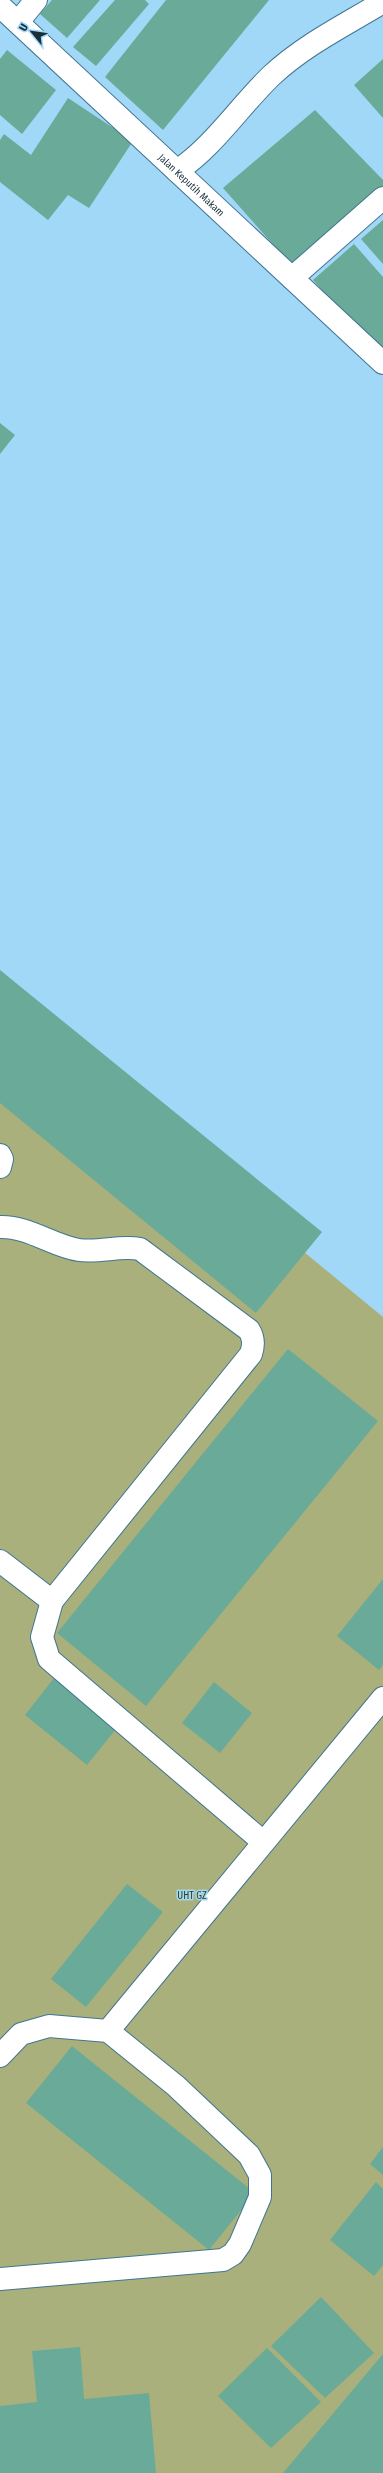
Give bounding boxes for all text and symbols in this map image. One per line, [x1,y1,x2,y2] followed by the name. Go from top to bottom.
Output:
[12,12,52,52] north arrow
[16,21,31,33] text: U
[155,152,227,219] street label: Jalan Keputih Makam
[177,1890,207,1902] park label: UHT GZ

